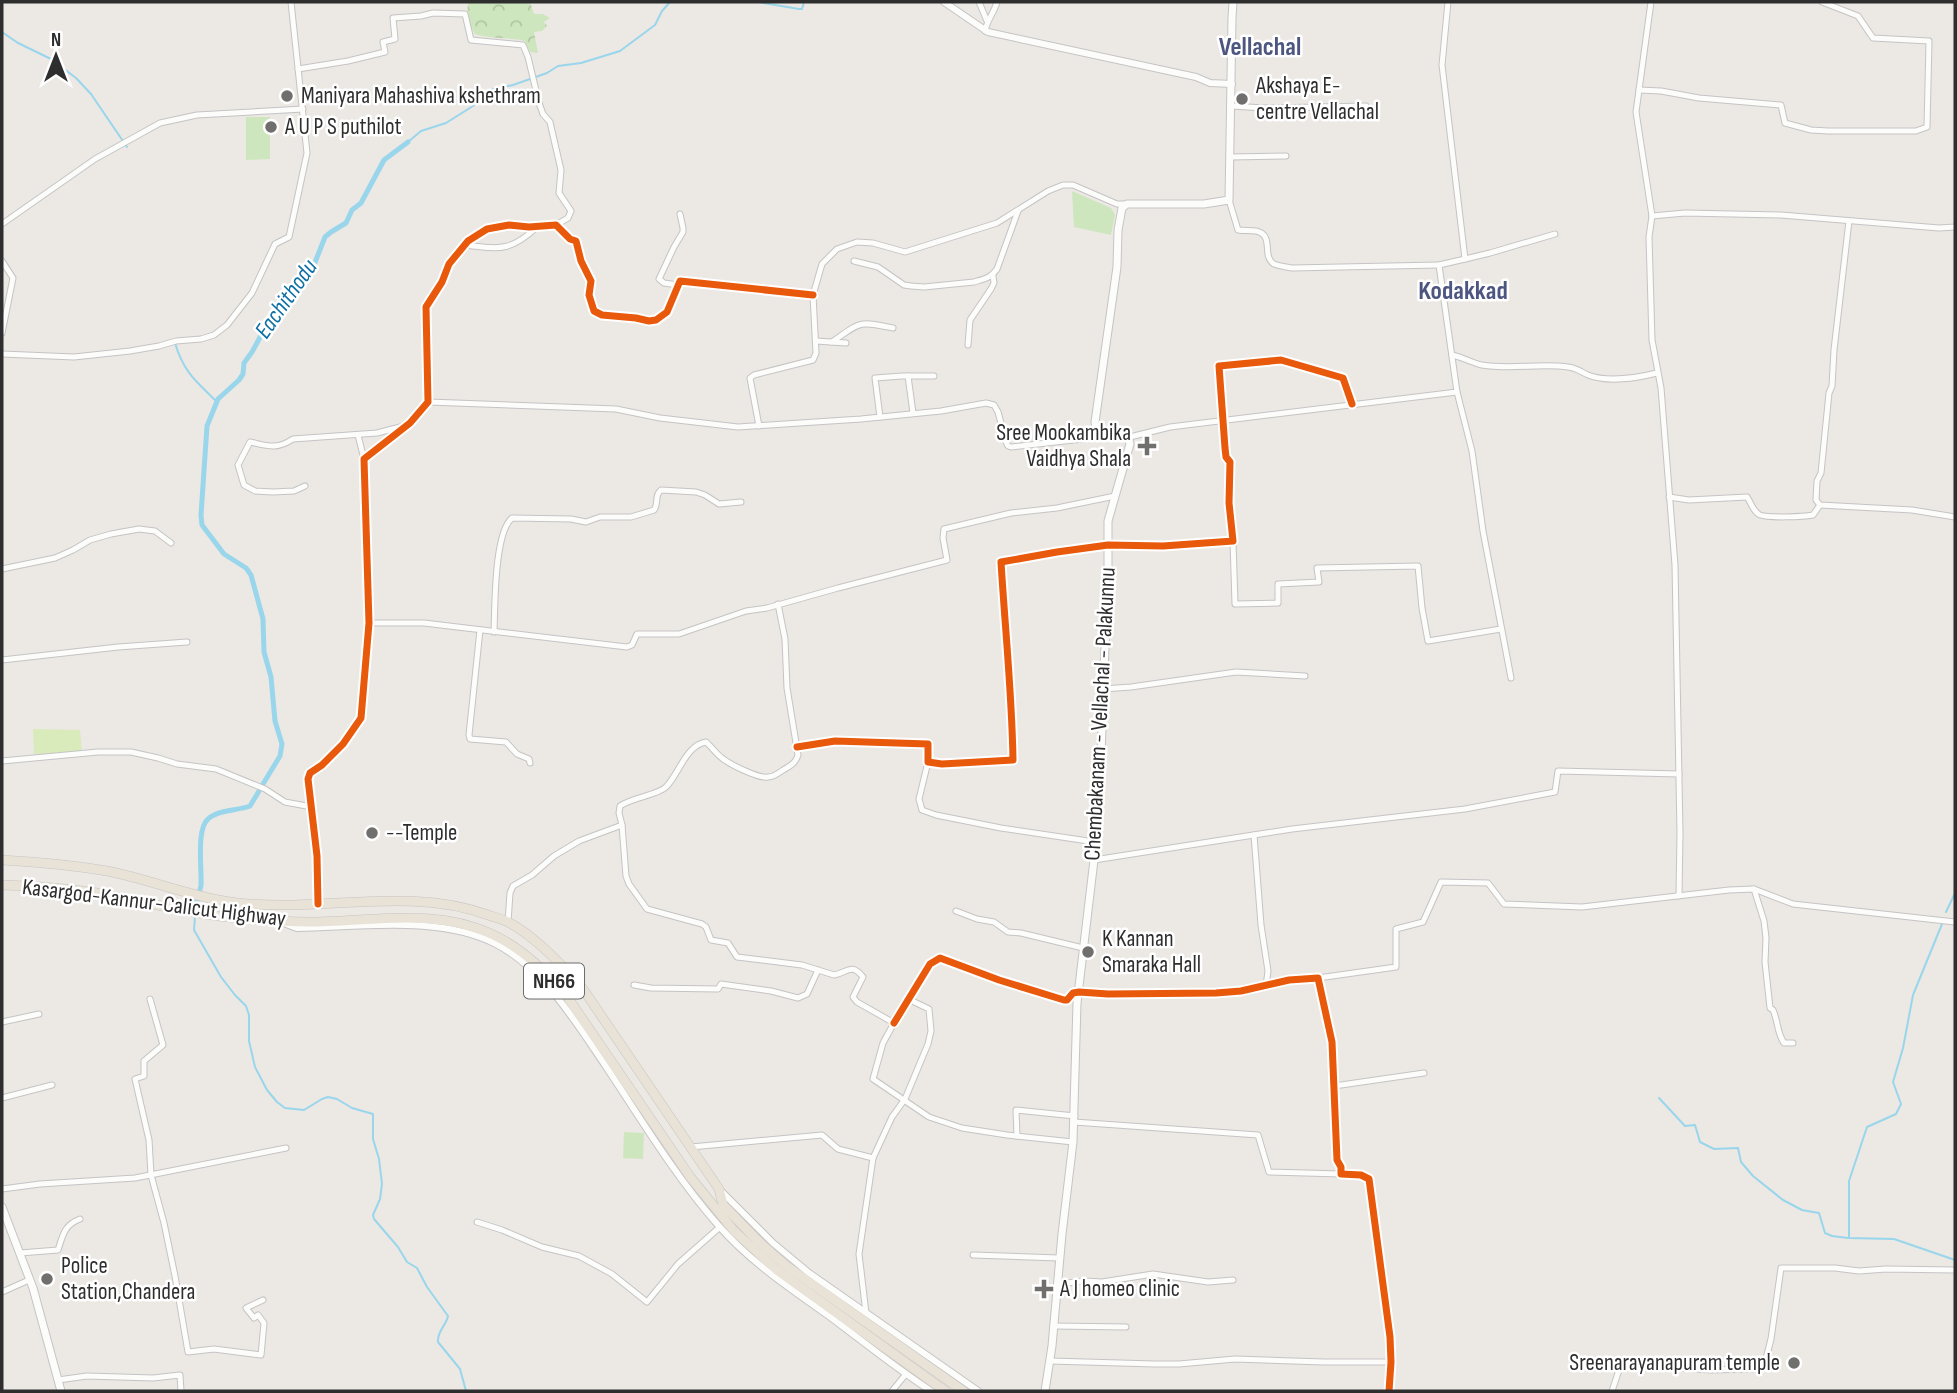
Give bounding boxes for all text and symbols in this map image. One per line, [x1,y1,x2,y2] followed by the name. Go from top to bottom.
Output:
[21,21,91,91] north arrow
[51,29,61,52] text: N
[1219,32,1301,63] district label: Vellachal
[1255,72,1379,126] place label: Akshaya E- centre Vellachal
[301,82,541,110] place label: Maniyara Mahashiva kshethram
[279,88,295,104] marker: Maniyara Mahashiva kshethram
[1234,91,1250,107] marker: Akshaya E- centre Vellachal
[284,113,402,141] place label: A U P S puthilot
[263,119,279,135] marker: A U P S puthilot
[248,254,324,344] water label: Eachithodu
[1418,276,1508,307] district label: Kodakkad
[996,419,1131,473] place label: Sree Mookambika Vaidhya Shala
[1137,436,1157,456] marker: Sree Mookambika Vaidhya Shala
[1078,567,1122,861] street label: Chembakanam - Vellachal - Palakunnu
[386,819,457,847] place label: --Temple
[364,825,380,841] marker: --Temple
[21,873,288,933] street label: Kasargod-Kannur-Calicut Highway
[1102,925,1201,979] place label: K Kannan Smaraka Hall
[1080,944,1096,960] marker: K Kannan Smaraka Hall
[524,964,584,998] road number: NH66
[61,1252,195,1306] place label: Police Station,Chandera
[39,1271,55,1287] marker: Police Station,Chandera
[1059,1275,1180,1303] place label: A J homeo clinic
[1034,1279,1054,1299] marker: A J homeo clinic
[1569,1349,1780,1377] place label: Sreenarayanapuram temple
[1786,1355,1802,1371] marker: Sreenarayanapuram temple

